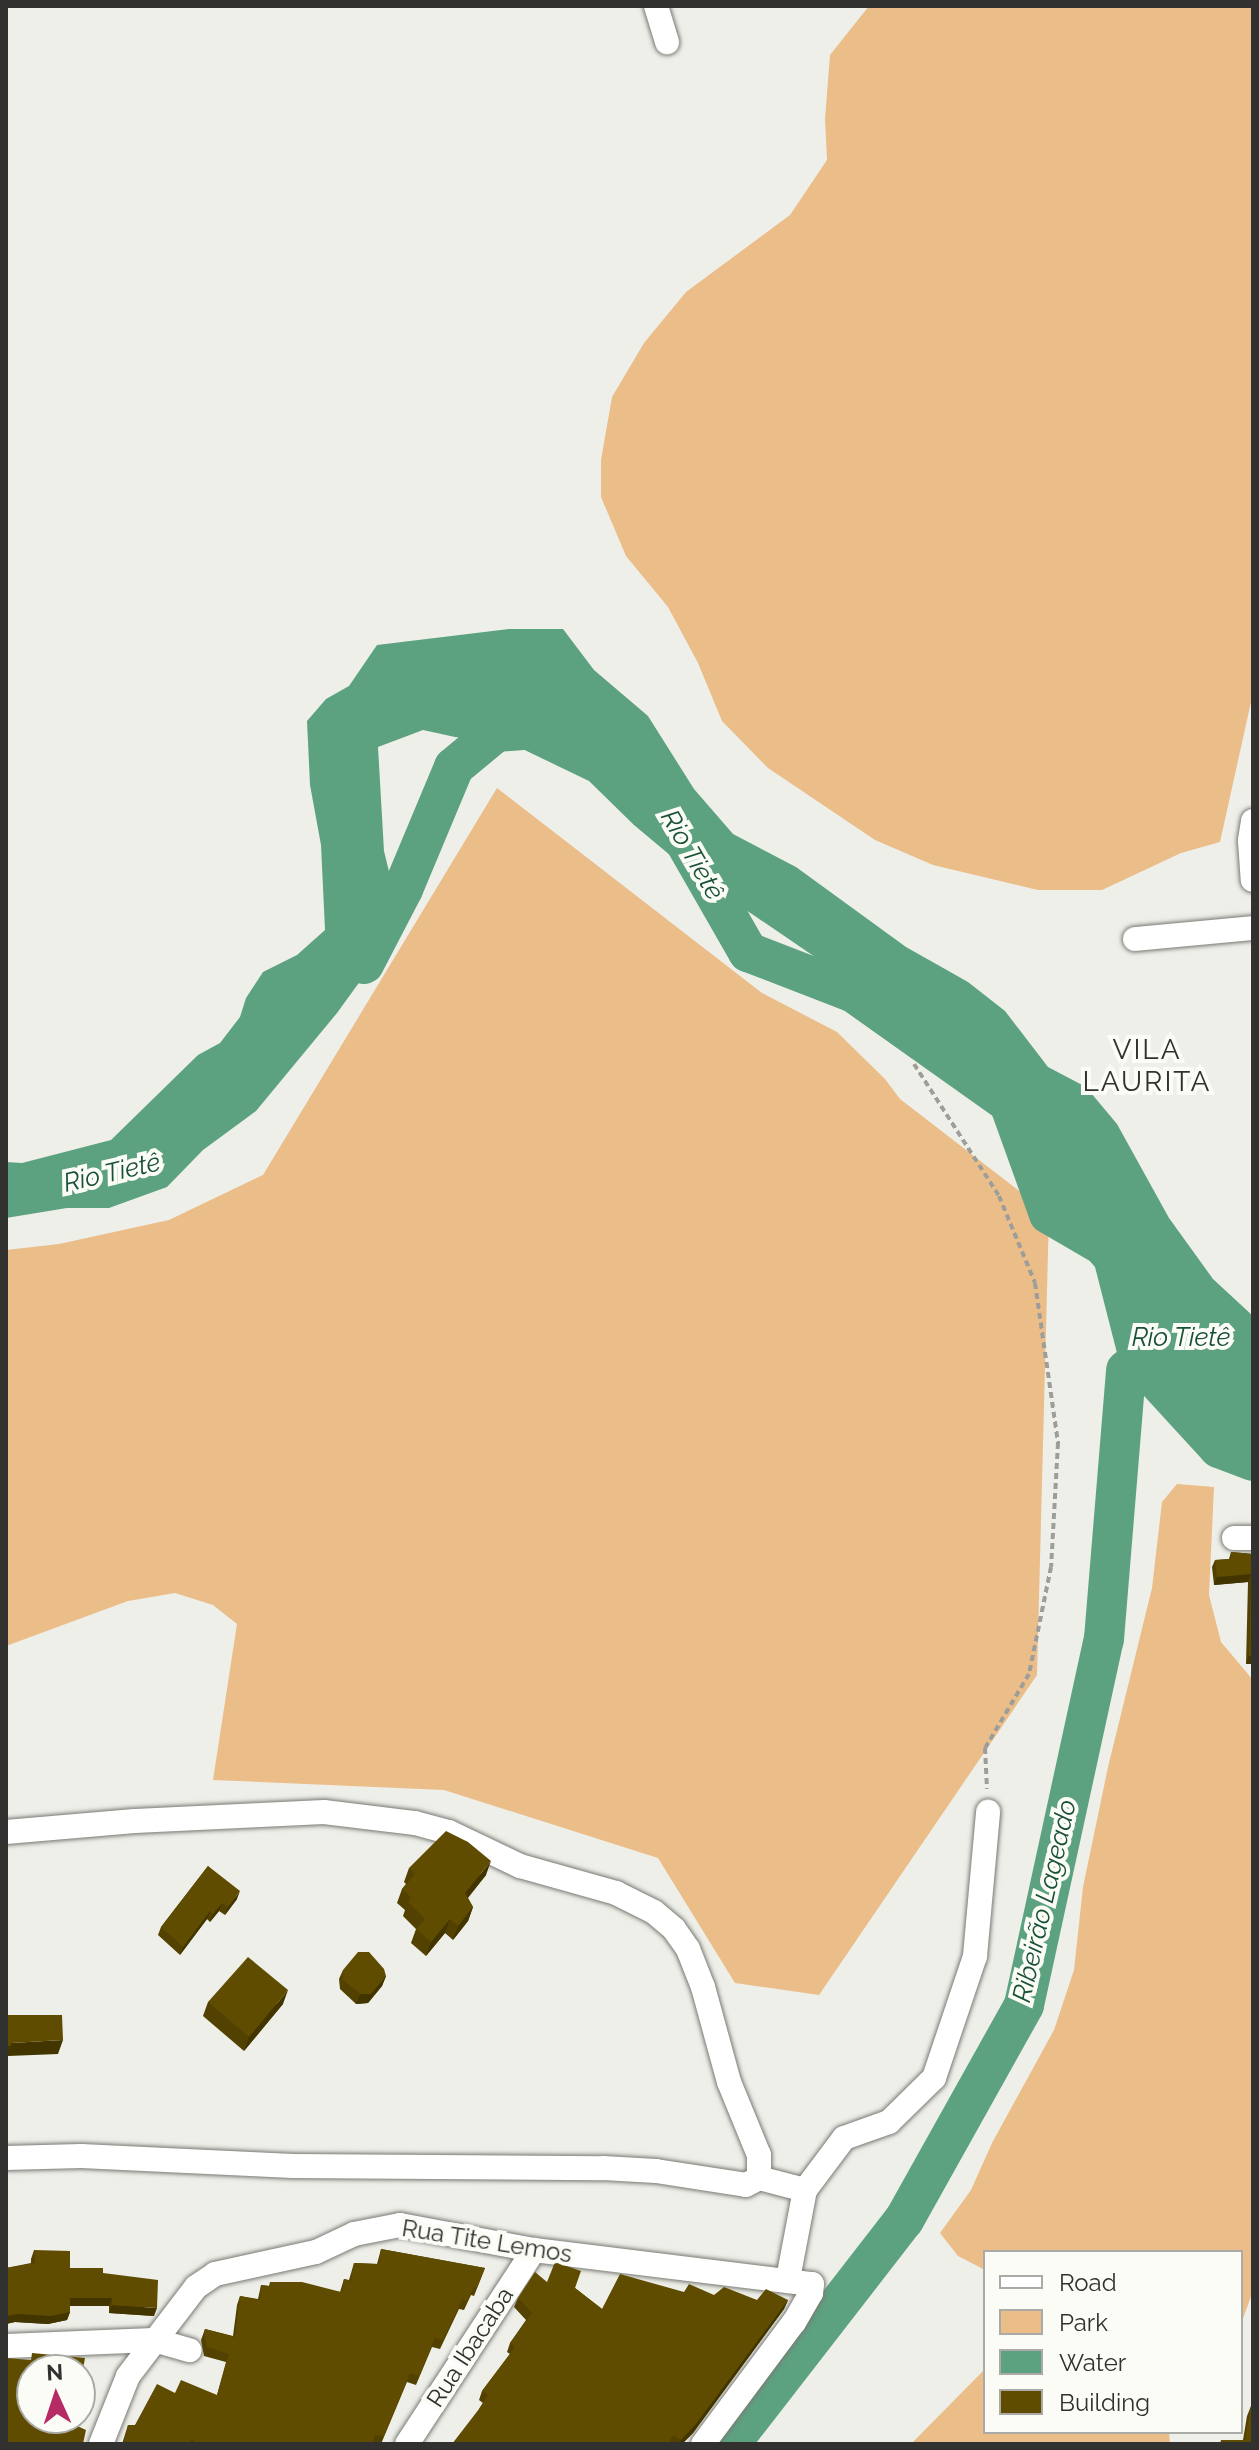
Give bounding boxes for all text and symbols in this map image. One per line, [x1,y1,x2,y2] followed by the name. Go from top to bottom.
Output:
[654,804,730,906] water label: Rio Tietê
[1083,1033,1211,1099] district label: VILA LAURITA
[60,1147,164,1199] water label: Rio Tietê
[1131,1322,1231,1354] water label: Rio Tietê
[1007,1797,1083,2005] water label: Ribeirão Lageado
[400,2213,574,2269] street label: Rua Tite Lemos
[983,2250,1243,2434] legend
[1059,2268,1117,2297] text: Road
[421,2282,519,2412] street label: Rua Ibacaba
[1059,2308,1108,2337] text: Park
[1059,2348,1126,2377] text: Water
[16,2354,96,2434] north arrow
[46,2359,64,2385] text: N
[1059,2388,1150,2417] text: Building

